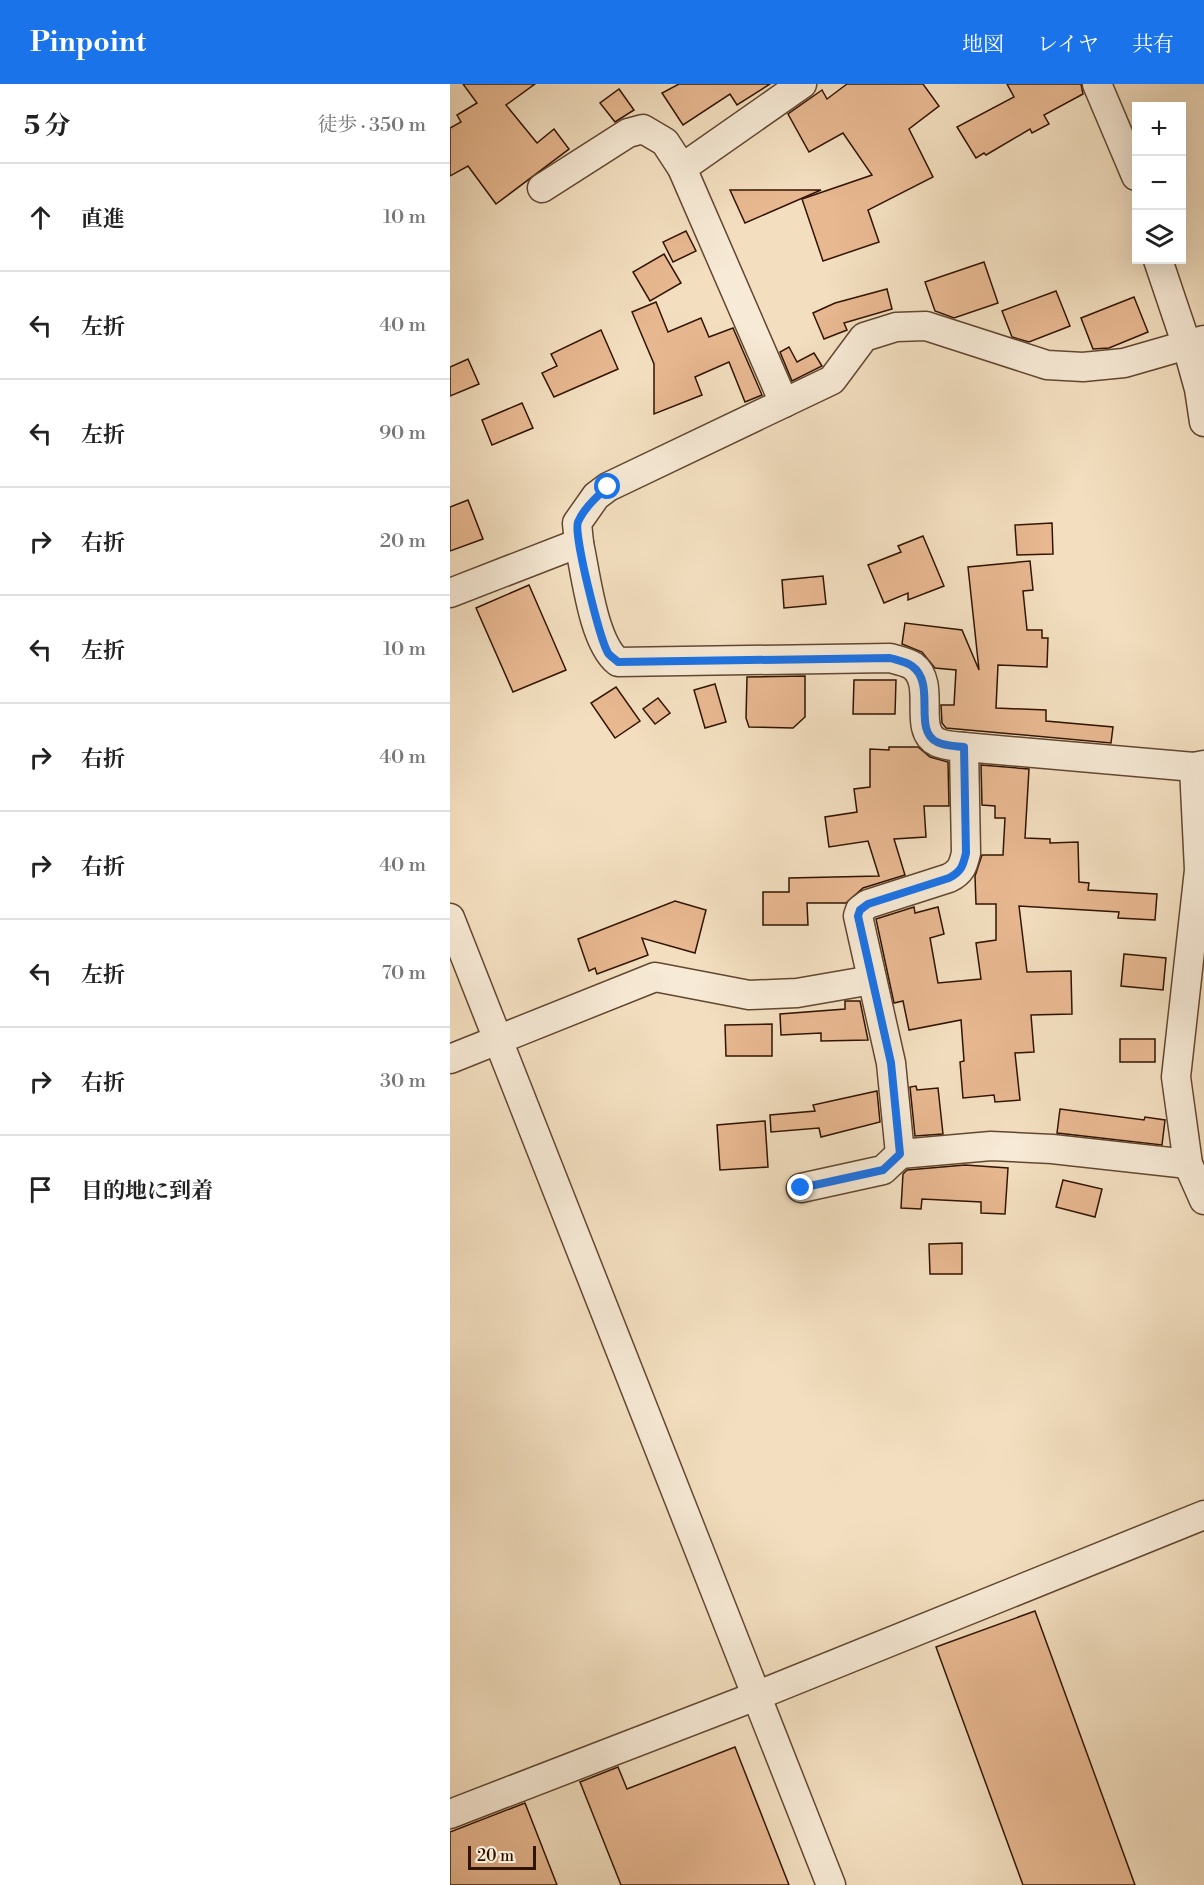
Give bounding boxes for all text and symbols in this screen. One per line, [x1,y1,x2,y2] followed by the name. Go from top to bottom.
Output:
[30,25,146,60] text: Pinpoint
[962,32,1004,58] text: 地図
[1037,32,1099,58] text: レイヤ
[1132,32,1174,58] text: 共有
[1132,102,1186,264] map controls
[1132,102,1186,156] button: +
[24,110,70,142] text: 5 分
[317,113,426,138] text: 徒歩 · 350 m
[1132,156,1186,210] button: −
[24,201,57,234] icon: ahead
[383,205,426,230] text: 10 m
[81,206,125,233] text: 直進
[1132,210,1186,264] button: layers
[24,309,57,342] icon: left
[379,313,426,338] text: 40 m
[81,314,125,341] text: 左折
[24,417,57,450] icon: left
[379,421,426,446] text: 90 m
[81,422,125,449] text: 左折
[594,473,620,499] route start
[24,525,57,558] icon: right
[380,529,426,554] text: 20 m
[81,530,125,557] text: 右折
[24,633,57,666] icon: left
[383,637,426,662] text: 10 m
[81,638,125,665] text: 左折
[24,741,57,774] icon: right
[379,745,426,770] text: 40 m
[81,746,125,773] text: 右折
[24,849,57,882] icon: right
[379,853,426,878] text: 40 m
[81,854,125,881] text: 右折
[24,957,57,990] icon: left
[382,961,426,986] text: 70 m
[81,962,125,989] text: 左折
[24,1065,57,1098] icon: right
[380,1069,426,1094] text: 30 m
[81,1070,125,1097] text: 右折
[24,1173,57,1206] icon: arrive
[787,1174,813,1200] route end
[81,1178,213,1205] text: 目的地に到着
[468,1843,536,1870] scale bar
[477,1846,514,1866] text: 20 m

